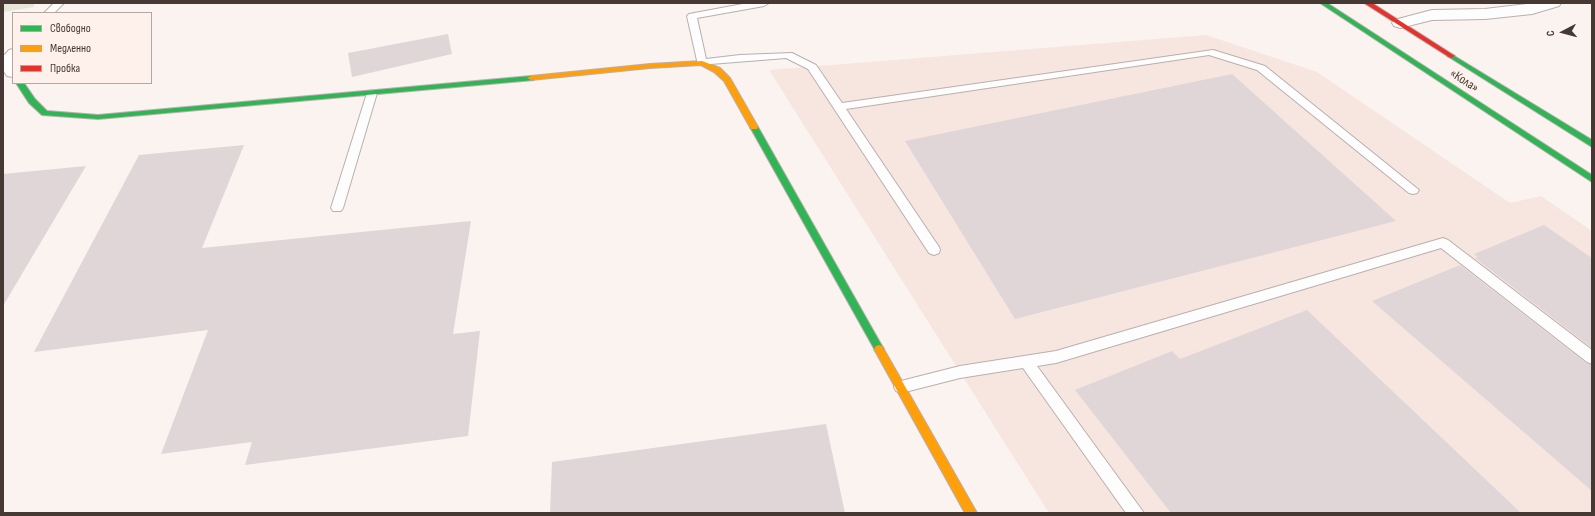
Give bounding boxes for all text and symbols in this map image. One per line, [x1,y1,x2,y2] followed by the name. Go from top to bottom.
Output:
[12,12,152,84] legend
[1543,12,1583,52] north arrow
[50,21,91,36] text: Свободно
[1544,30,1557,37] text: С
[50,41,91,56] text: Медленно
[50,61,80,76] text: Пробка
[1447,66,1481,96] street label: «Кола»

